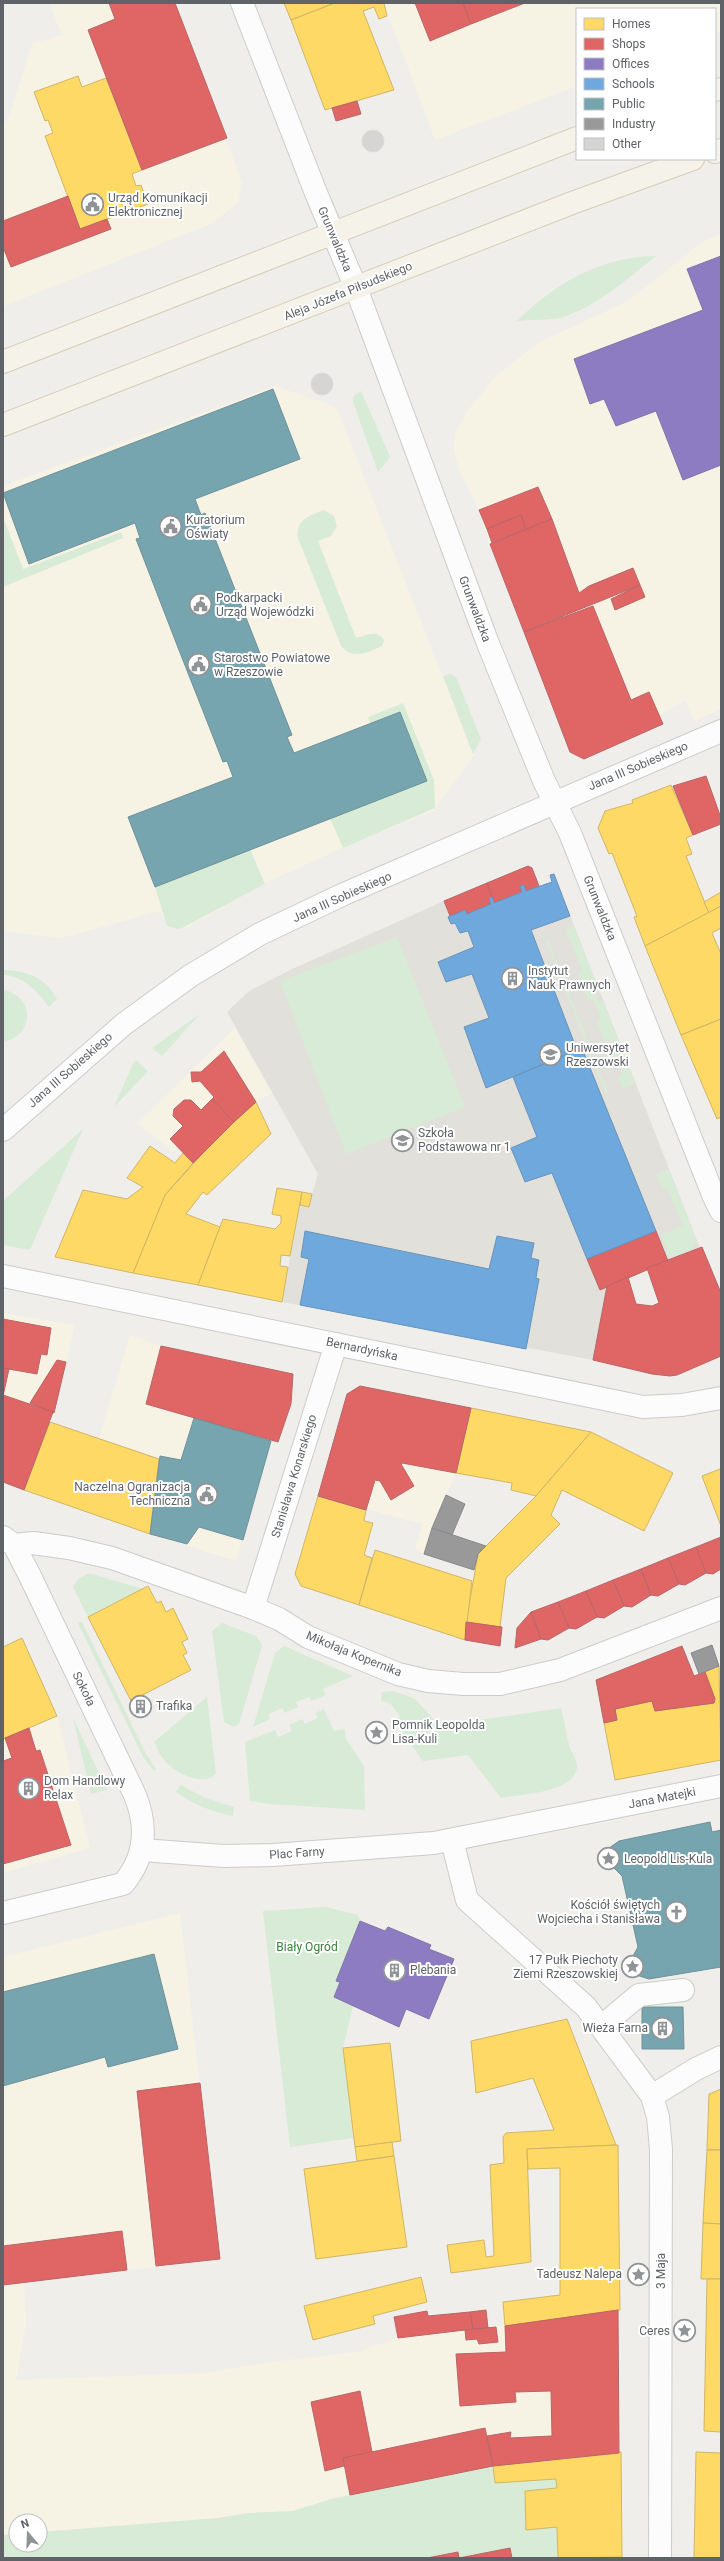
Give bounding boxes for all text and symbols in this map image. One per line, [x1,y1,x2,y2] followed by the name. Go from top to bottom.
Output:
[576,8,716,160] legend
[612,17,650,31] text: Homes
[612,37,646,51] text: Shops
[612,57,649,71] text: Offices
[612,77,655,91] text: Schools
[612,97,645,111] text: Public
[612,117,656,131] text: Industry
[612,137,641,151] text: Other
[108,191,208,219] place label: Urząd Komunikacji Elektronicznej
[80,192,106,218] public building icon: Urząd Komunikacji Elektronicznej
[315,204,355,274] street label: Grunwaldzka
[282,259,414,323] street label: Aleja Józefa Piłsudskiego
[186,513,245,541] place label: Kuratorium Oświaty
[157,514,183,540] public building icon: Kuratorium Oświaty
[456,574,494,644] street label: Grunwaldzka
[216,591,314,619] place label: Podkarpacki Urząd Wojewódzki
[188,592,214,618] public building icon: Podkarpacki Urząd Wojewódzki
[214,651,330,679] place label: Starostwo Powiatowe w Rzeszowie
[185,652,211,678] public building icon: Starostwo Powiatowe w Rzeszowie
[586,739,690,793] street label: Jana III Sobieskiego
[290,869,394,925] street label: Jana III Sobieskiego
[581,873,619,943] street label: Grunwaldzka
[528,964,611,992] place label: Instytut Nauk Prawnych
[499,965,525,991] building icon: Instytut Nauk Prawnych
[25,1029,115,1110] street label: Jana III Sobieskiego
[566,1041,629,1069] place label: Uniwersytet Rzeszowski
[537,1042,563,1068] school or university icon: Uniwersytet Rzeszowski
[418,1126,511,1154] place label: Szkoła Podstawowa nr 1
[390,1127,416,1153] school or university icon: Szkoła Podstawowa nr 1
[325,1335,399,1363] street label: Bernardyńska
[269,1413,319,1539] street label: Stanisława Konarskiego
[74,1480,190,1508] place label: Naczelna Ogranizacja Techniczna
[193,1481,219,1507] public building icon: Naczelna Ogranizacja Techniczna
[304,1628,404,1680] street label: Mikołaja Kopernika
[70,1669,98,1709] street label: Sokoła
[127,1693,153,1719] building icon: Trafika
[156,1699,192,1713] place label: Trafika
[392,1718,485,1746] place label: Pomnik Leopolda Lisa-Kuli
[364,1719,390,1745] place icon: Pomnik Leopolda Lisa-Kuli
[44,1774,125,1802] place label: Dom Handlowy Relax
[15,1775,41,1801] building icon: Dom Handlowy Relax
[627,1785,697,1811] street label: Jana Matejki
[269,1844,326,1862] street label: Plac Farny
[595,1846,621,1872] place icon: Leopold Lis-Kula
[624,1852,712,1866] place label: Leopold Lis-Kula
[537,1898,660,1926] place label: Kościół świętych Wojciecha i Stanisława
[663,1899,689,1925] church icon: Kościół świętych Wojciecha i Stanisława
[276,1940,338,1954] park label: Biały Ogród
[513,1953,618,1981] place label: 17 Pułk Piechoty Ziemi Rzeszowskiej
[620,1954,646,1980] place icon: 17 Pułk Piechoty Ziemi Rzeszowskiej
[382,1957,408,1983] building icon: Plebania
[410,1963,456,1977] place label: Plebania
[650,2015,676,2041] building icon: Wieża Farna
[582,2021,648,2035] place label: Wieża Farna
[654,2253,668,2289] street label: 3 Maja
[625,2261,651,2287] place icon: Tadeusz Nalepa
[536,2267,622,2281] place label: Tadeusz Nalepa
[672,2318,698,2344] place icon: Ceres
[639,2324,670,2338] place label: Ceres
[8,2513,48,2553] north arrow
[19,2517,31,2531] text: N

